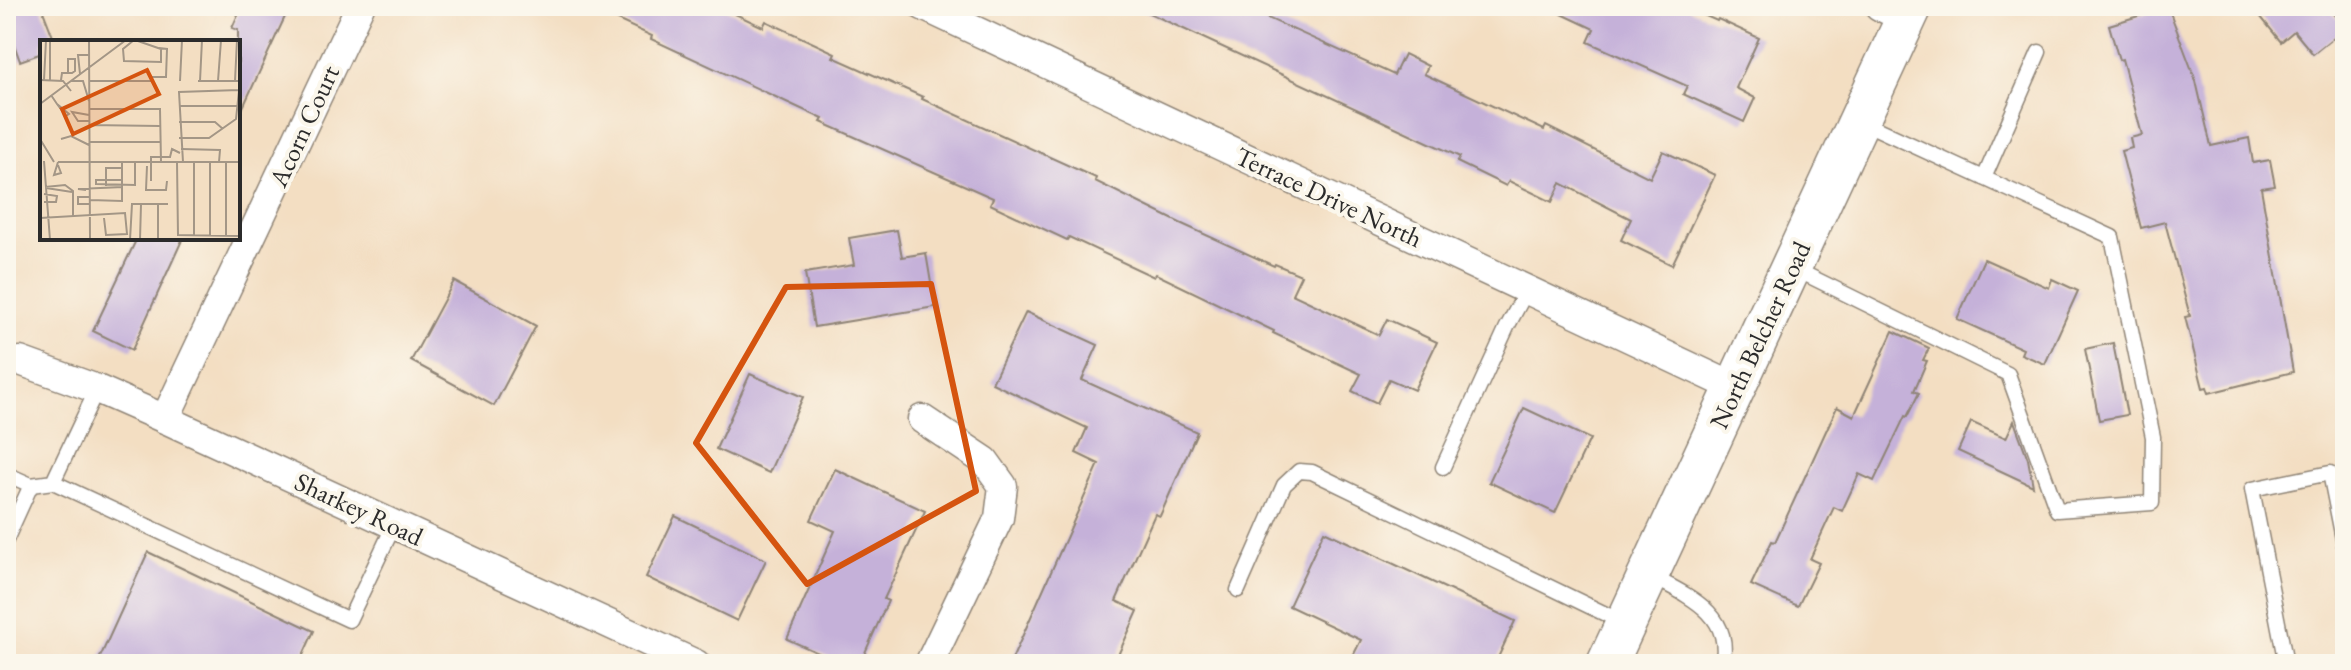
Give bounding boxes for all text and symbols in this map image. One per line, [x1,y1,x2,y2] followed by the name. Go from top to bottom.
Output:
[40,40,240,240] inset map
[261,60,347,193] street label: Acorn Court
[1230,139,1428,255] street label: Terrace Drive North
[1702,235,1819,434] street label: North Belcher Road
[289,464,429,554] street label: Sharkey Road

